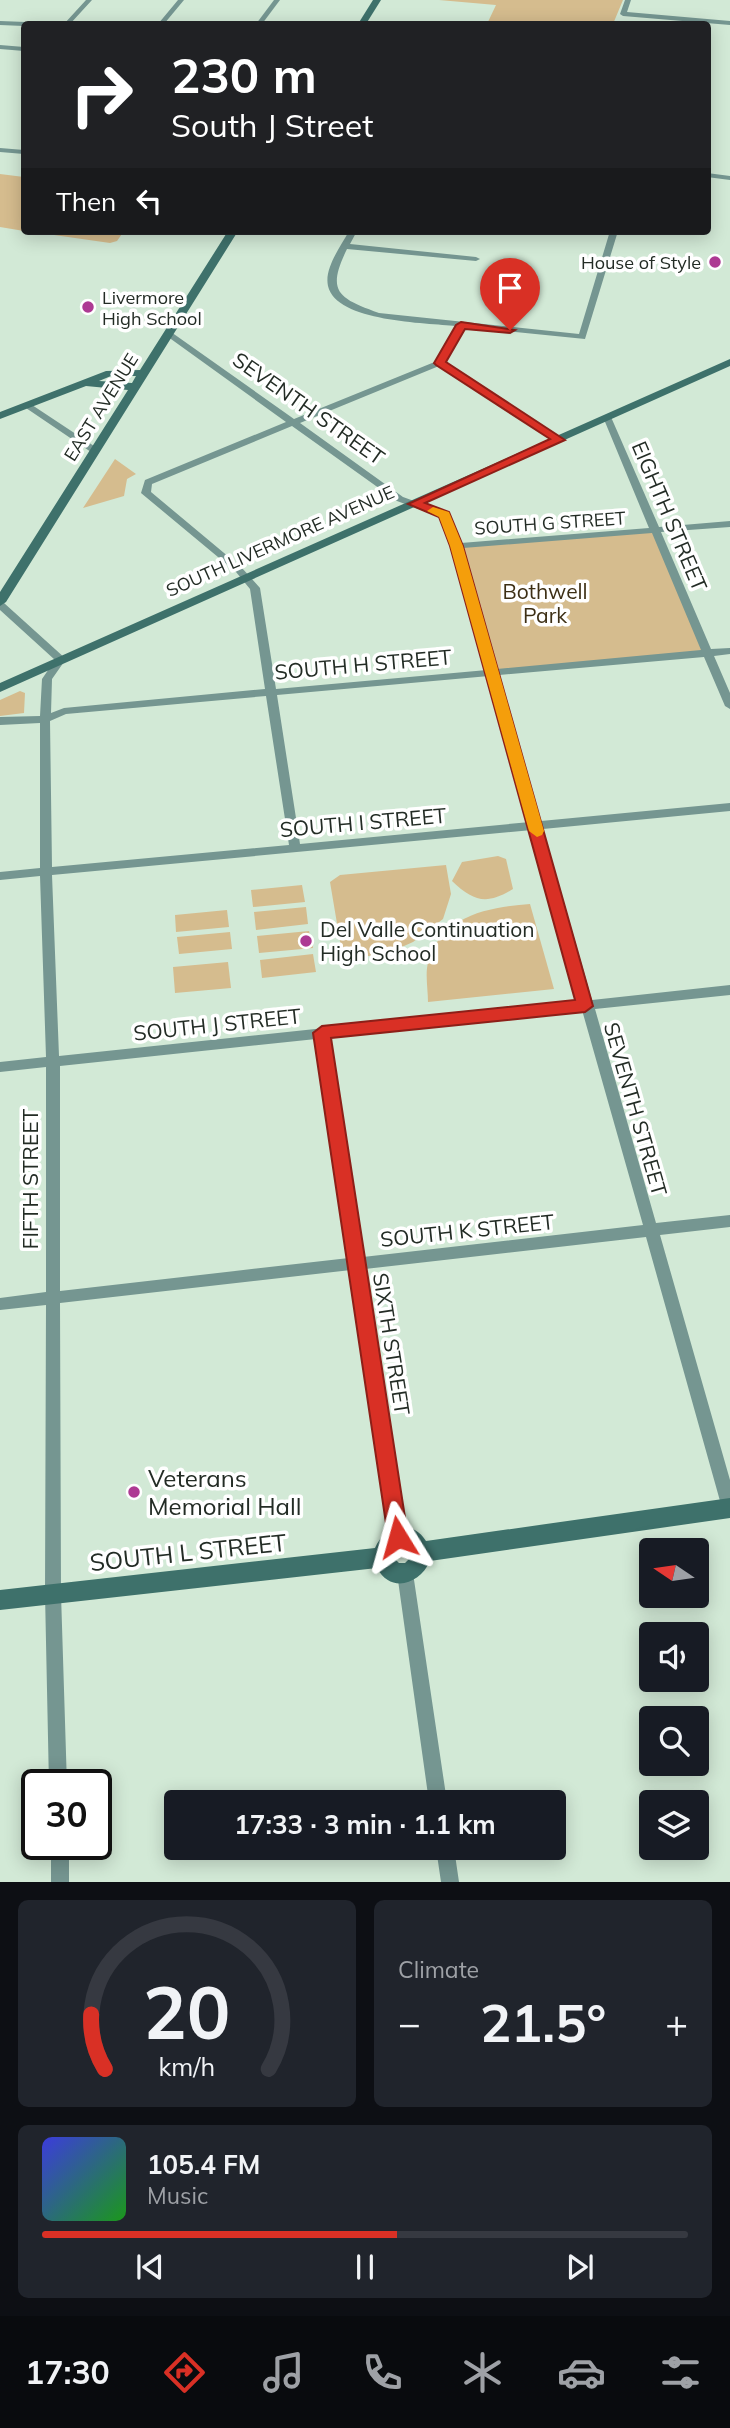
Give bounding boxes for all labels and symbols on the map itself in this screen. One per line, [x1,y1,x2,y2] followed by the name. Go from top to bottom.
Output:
[581,251,701,274] place label: House of Style
[707,254,723,270] marker: House of Style
[480,258,540,330] pin
[102,286,202,330] place label: Livermore High School
[80,299,96,315] marker: Livermore High School
[228,346,390,470] street label: SEVENTH STREET
[59,349,143,465] street label: EAST AVENUE
[627,437,713,595] street label: EIGHTH STREET
[162,480,398,602] street label: SOUTH LIVERMORE AVENUE
[474,506,627,540] street label: SOUTH G STREET
[502,578,588,628] park label: Bothwell Park
[273,643,453,685] street label: SOUTH H STREET
[279,802,448,842] street label: SOUTH I STREET
[320,916,535,966] place label: Del Valle Continuation High School
[298,933,314,949] marker: Del Valle Continuation High School
[132,1002,302,1046] street label: SOUTH J STREET
[599,1019,673,1199] street label: SEVENTH STREET
[17,1108,43,1249] street label: FIFTH STREET
[379,1208,556,1252] street label: SOUTH K STREET
[368,1271,416,1417] street label: SIXTH STREET
[148,1463,301,1521] place label: Veterans Memorial Hall
[126,1484,142,1500] marker: Veterans Memorial Hall
[361,1500,435,1574] position arrow
[88,1527,288,1577] street label: SOUTH L STREET
[639,1538,709,1608] north arrow
[21,1769,112,1860] speed limit sign: 30

